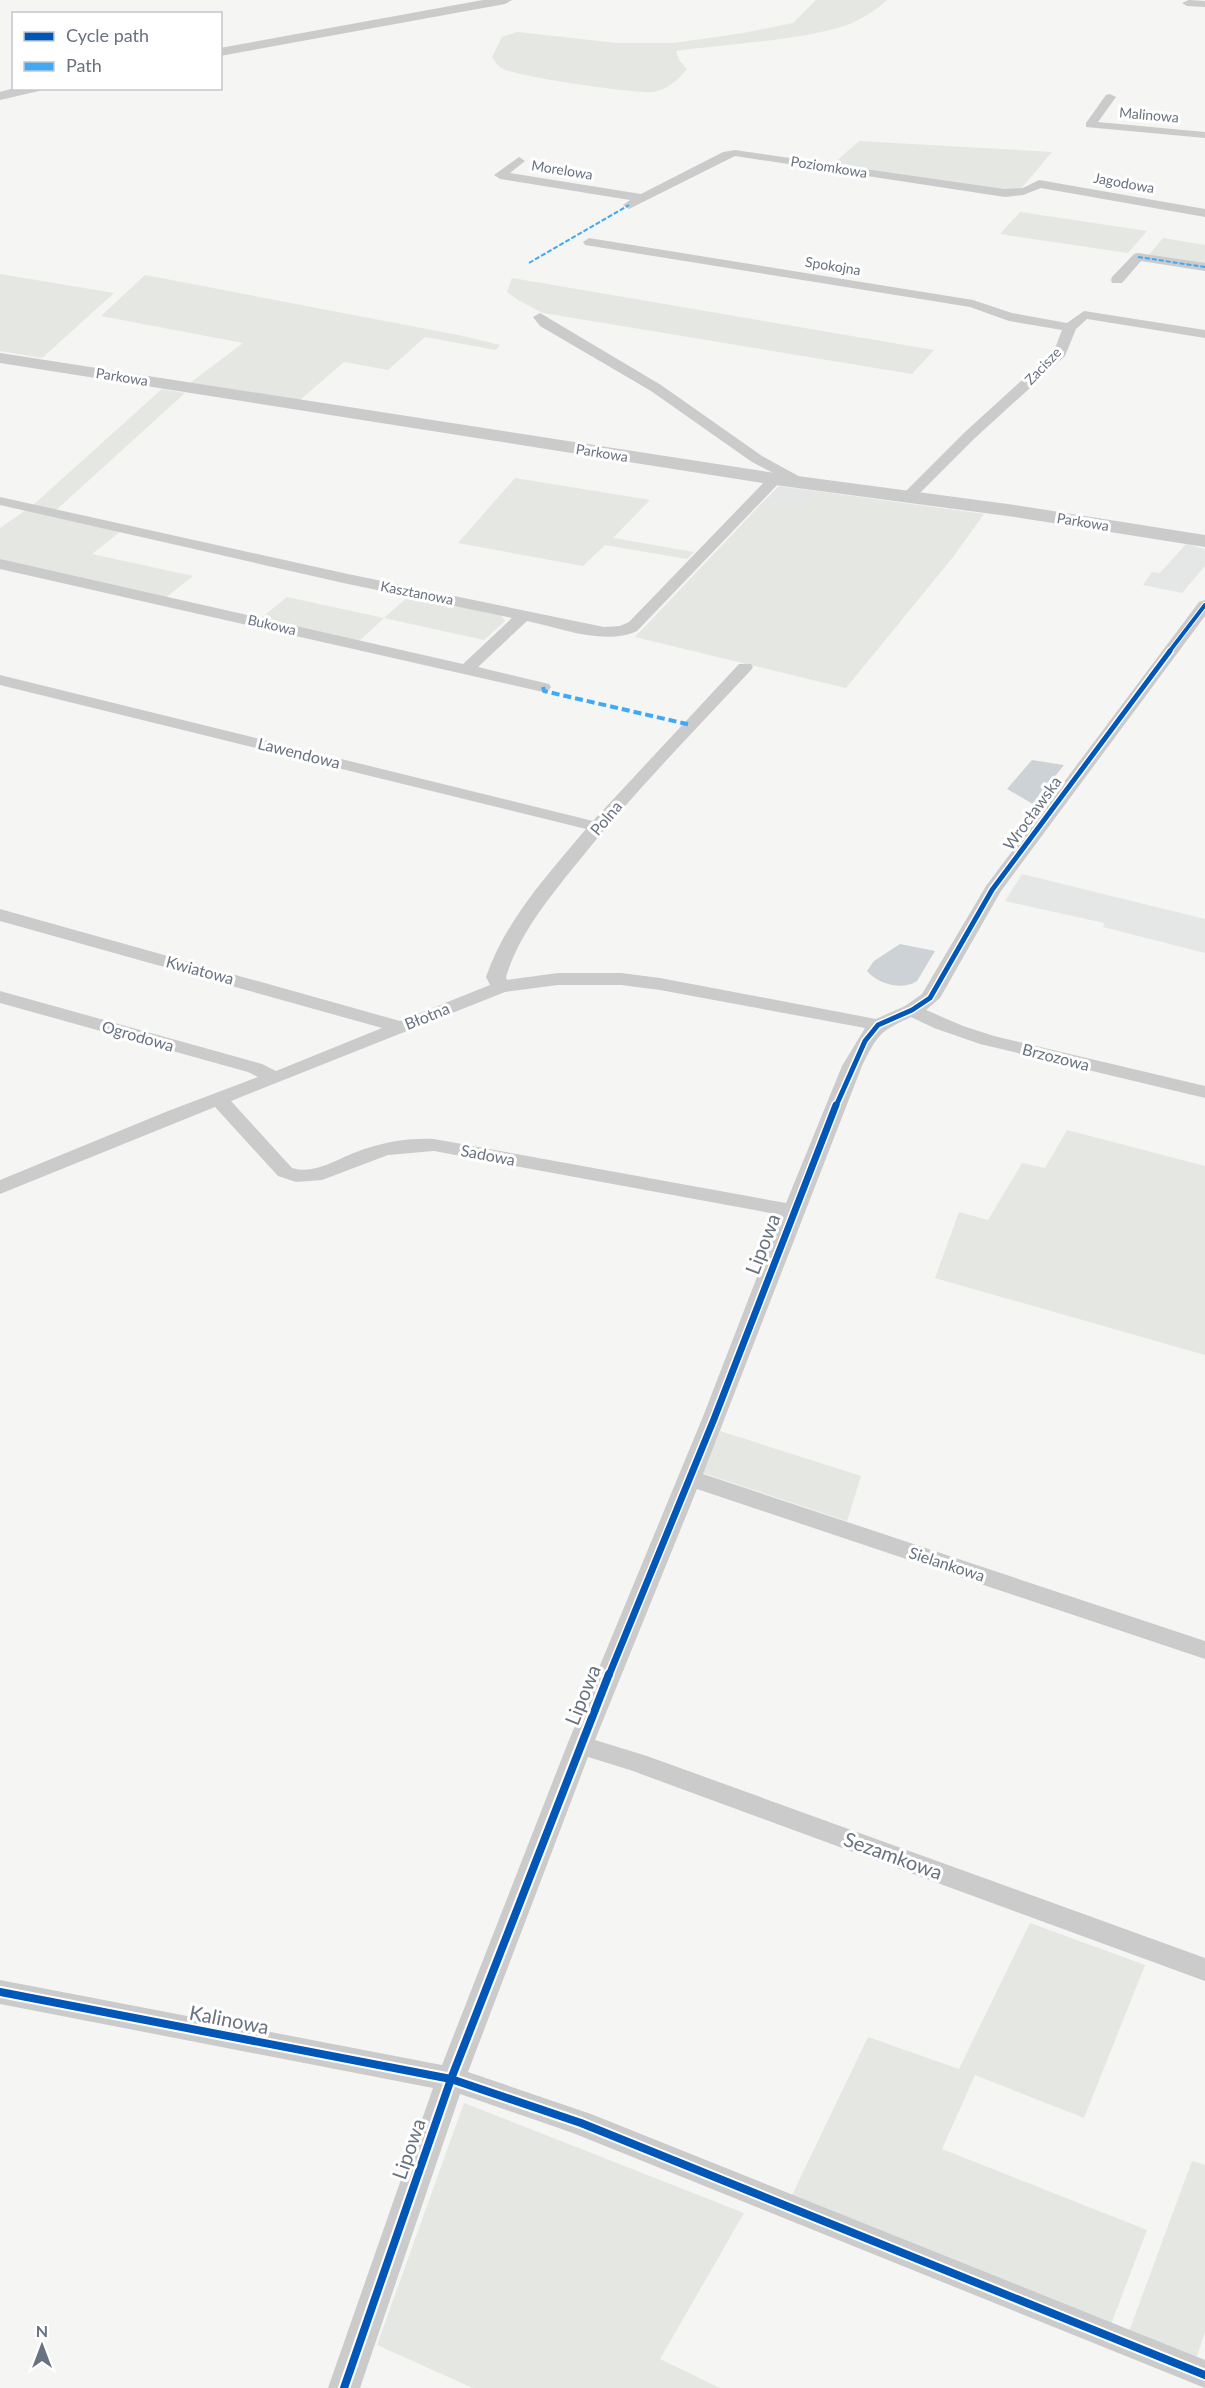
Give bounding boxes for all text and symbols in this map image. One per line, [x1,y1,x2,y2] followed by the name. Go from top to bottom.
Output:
[12,12,222,90] legend
[66,24,149,46] text: Cycle path
[66,54,102,76] text: Path
[1118,103,1180,126] street label: Malinowa
[790,152,869,181] street label: Poziomkowa
[530,156,594,183] street label: Morelowa
[1092,169,1156,196] street label: Jagodowa
[804,253,862,278] street label: Spokojna
[1021,344,1064,388] street label: Zacisze
[95,364,149,389] street label: Parkowa
[575,440,629,465] street label: Parkowa
[1056,509,1110,534] street label: Parkowa
[379,577,455,608] street label: Kasztanowa
[246,611,298,638] street label: Bukowa
[256,733,342,772] street label: Lawendowa
[999,772,1065,853] street label: Wrocławska
[586,797,625,839] street label: Polna
[164,951,236,988] street label: Kwiatowa
[402,998,452,1033] street label: Błotna
[100,1016,176,1055] street label: Ogrodowa
[1021,1039,1092,1074] street label: Brzozowa
[459,1140,517,1169] street label: Sadowa
[740,1210,785,1277] street label: Lipowa
[907,1542,987,1585] street label: Sielankowa
[559,1661,605,1728] street label: Lipowa
[841,1826,946,1884] street label: Sezamkowa
[187,2000,271,2038] street label: Kalinowa
[386,2115,430,2182] street label: Lipowa
[12,2316,72,2376] north arrow
[36,2321,48,2340] text: N

